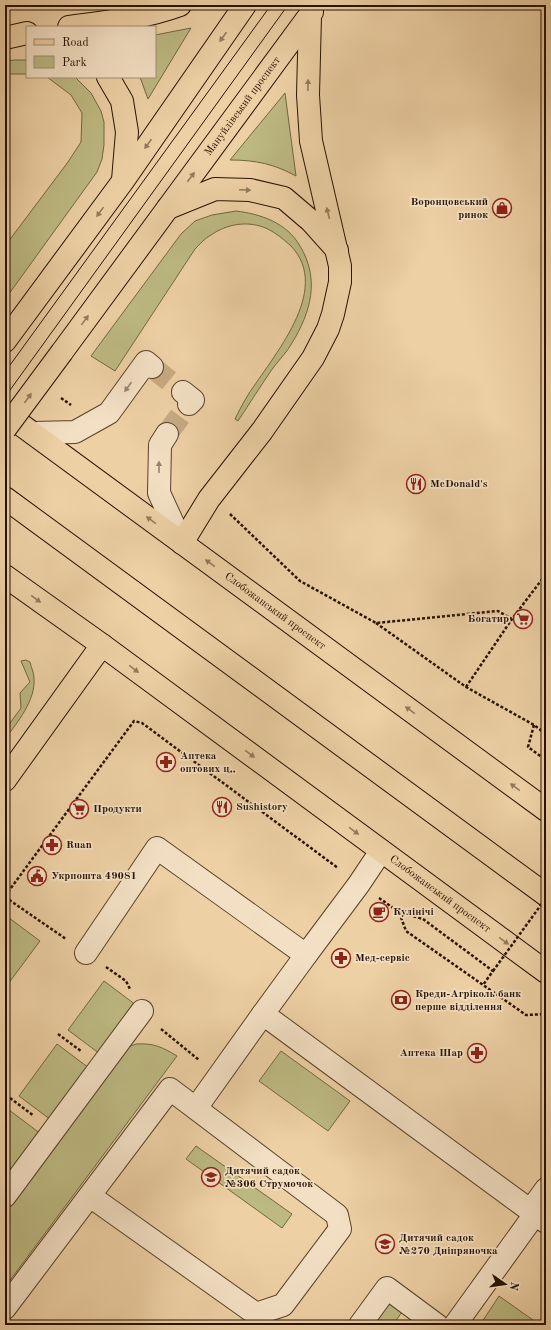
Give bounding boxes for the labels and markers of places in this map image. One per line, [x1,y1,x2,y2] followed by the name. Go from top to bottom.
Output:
[411,197,488,221] place label: Воронцовський ринок
[491,197,513,219] shop icon: Воронцовський ринок
[405,473,427,495] restaurant icon: McDonald's
[430,479,488,490] place label: McDonald's
[512,608,534,630] supermarket icon: Богатир
[468,614,509,625] place label: Богатир
[155,751,177,773] pharmacy icon: Аптека оптових ц‥
[180,751,236,775] place label: Аптека оптових ц‥
[211,796,233,818] restaurant icon: Sushistory
[68,798,90,820] supermarket icon: Продукти
[236,802,288,813] place label: Sushistory
[93,804,142,815] place label: Продукти
[41,834,63,856] pharmacy icon: Ruan
[66,840,92,851] place label: Ruan
[26,865,48,887] public building icon: Укрпошта 49081
[51,871,137,882] place label: Укрпошта 49081
[368,901,390,923] cafe icon: Кулінічі
[393,907,434,918] place label: Кулінічі
[330,947,352,969] pharmacy icon: Мед-сервіс
[355,953,410,964] place label: Мед-сервіс
[390,989,412,1011] bank icon: Креди-Агріколь банк перше відділення
[415,989,521,1013] place label: Креди-Агріколь банк перше відділення
[466,1042,488,1064] pharmacy icon: Аптека Шар
[399,1048,463,1059] place label: Аптека Шар
[200,1166,222,1188] school or university icon: Дитячий садок №306 Струмочок
[225,1166,313,1190] place label: Дитячий садок №306 Струмочок
[374,1233,396,1255] school or university icon: Дитячий садок №270 Дніпряночка
[399,1233,498,1257] place label: Дитячий садок №270 Дніпряночка

